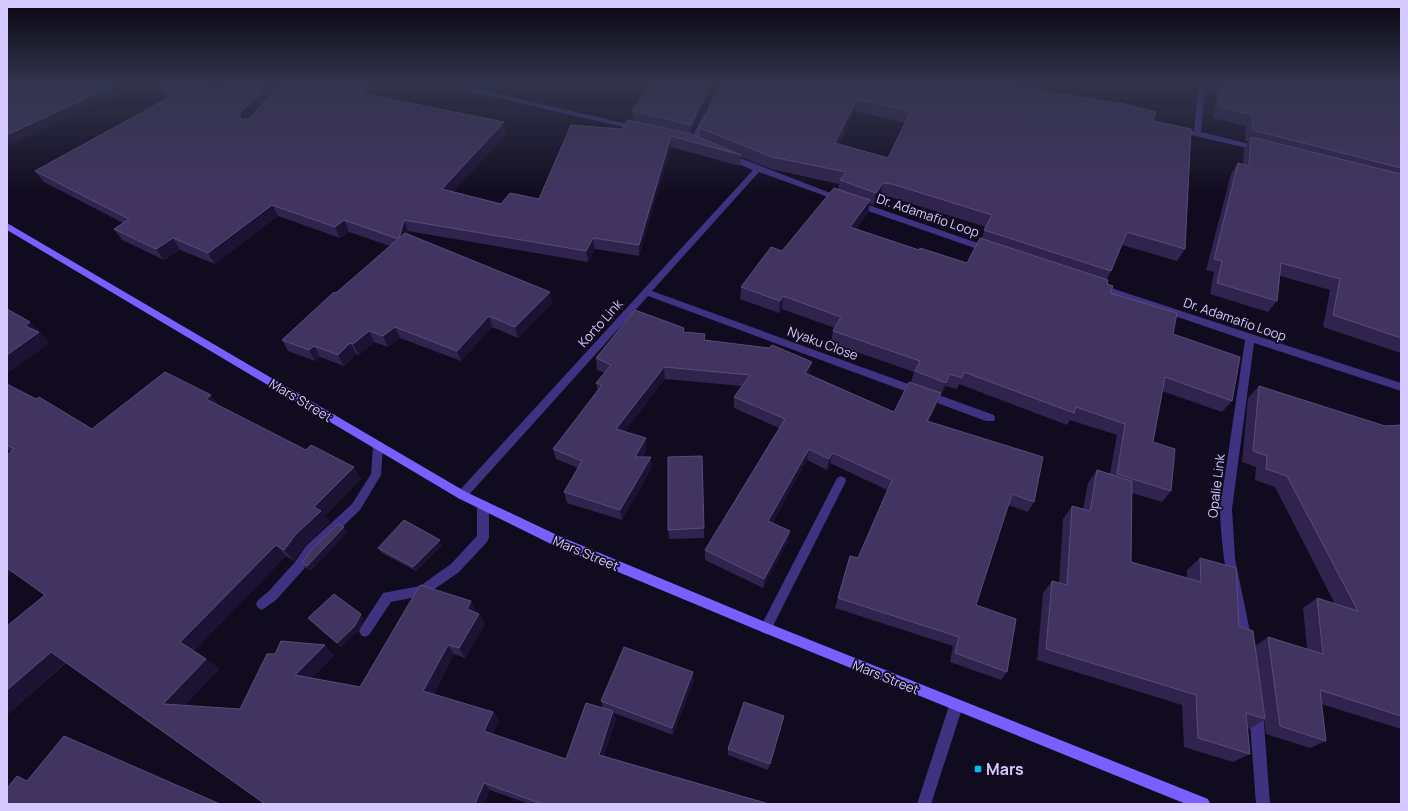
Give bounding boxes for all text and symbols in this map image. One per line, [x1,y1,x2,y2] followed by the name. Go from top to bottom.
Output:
[874,189,982,241] street label: Dr. Adamafio Loop
[1181,293,1289,345] street label: Dr. Adamafio Loop
[574,295,627,351] street label: Korto Link
[785,322,861,364] street label: Nyaku Close
[266,374,336,426] street label: Mars Street
[1203,452,1229,519] street label: Opalie Link
[550,531,622,575] street label: Mars Street
[850,656,922,698] street label: Mars Street
[986,758,1024,780] place label: Mars
[973,764,983,774] marker: Mars

